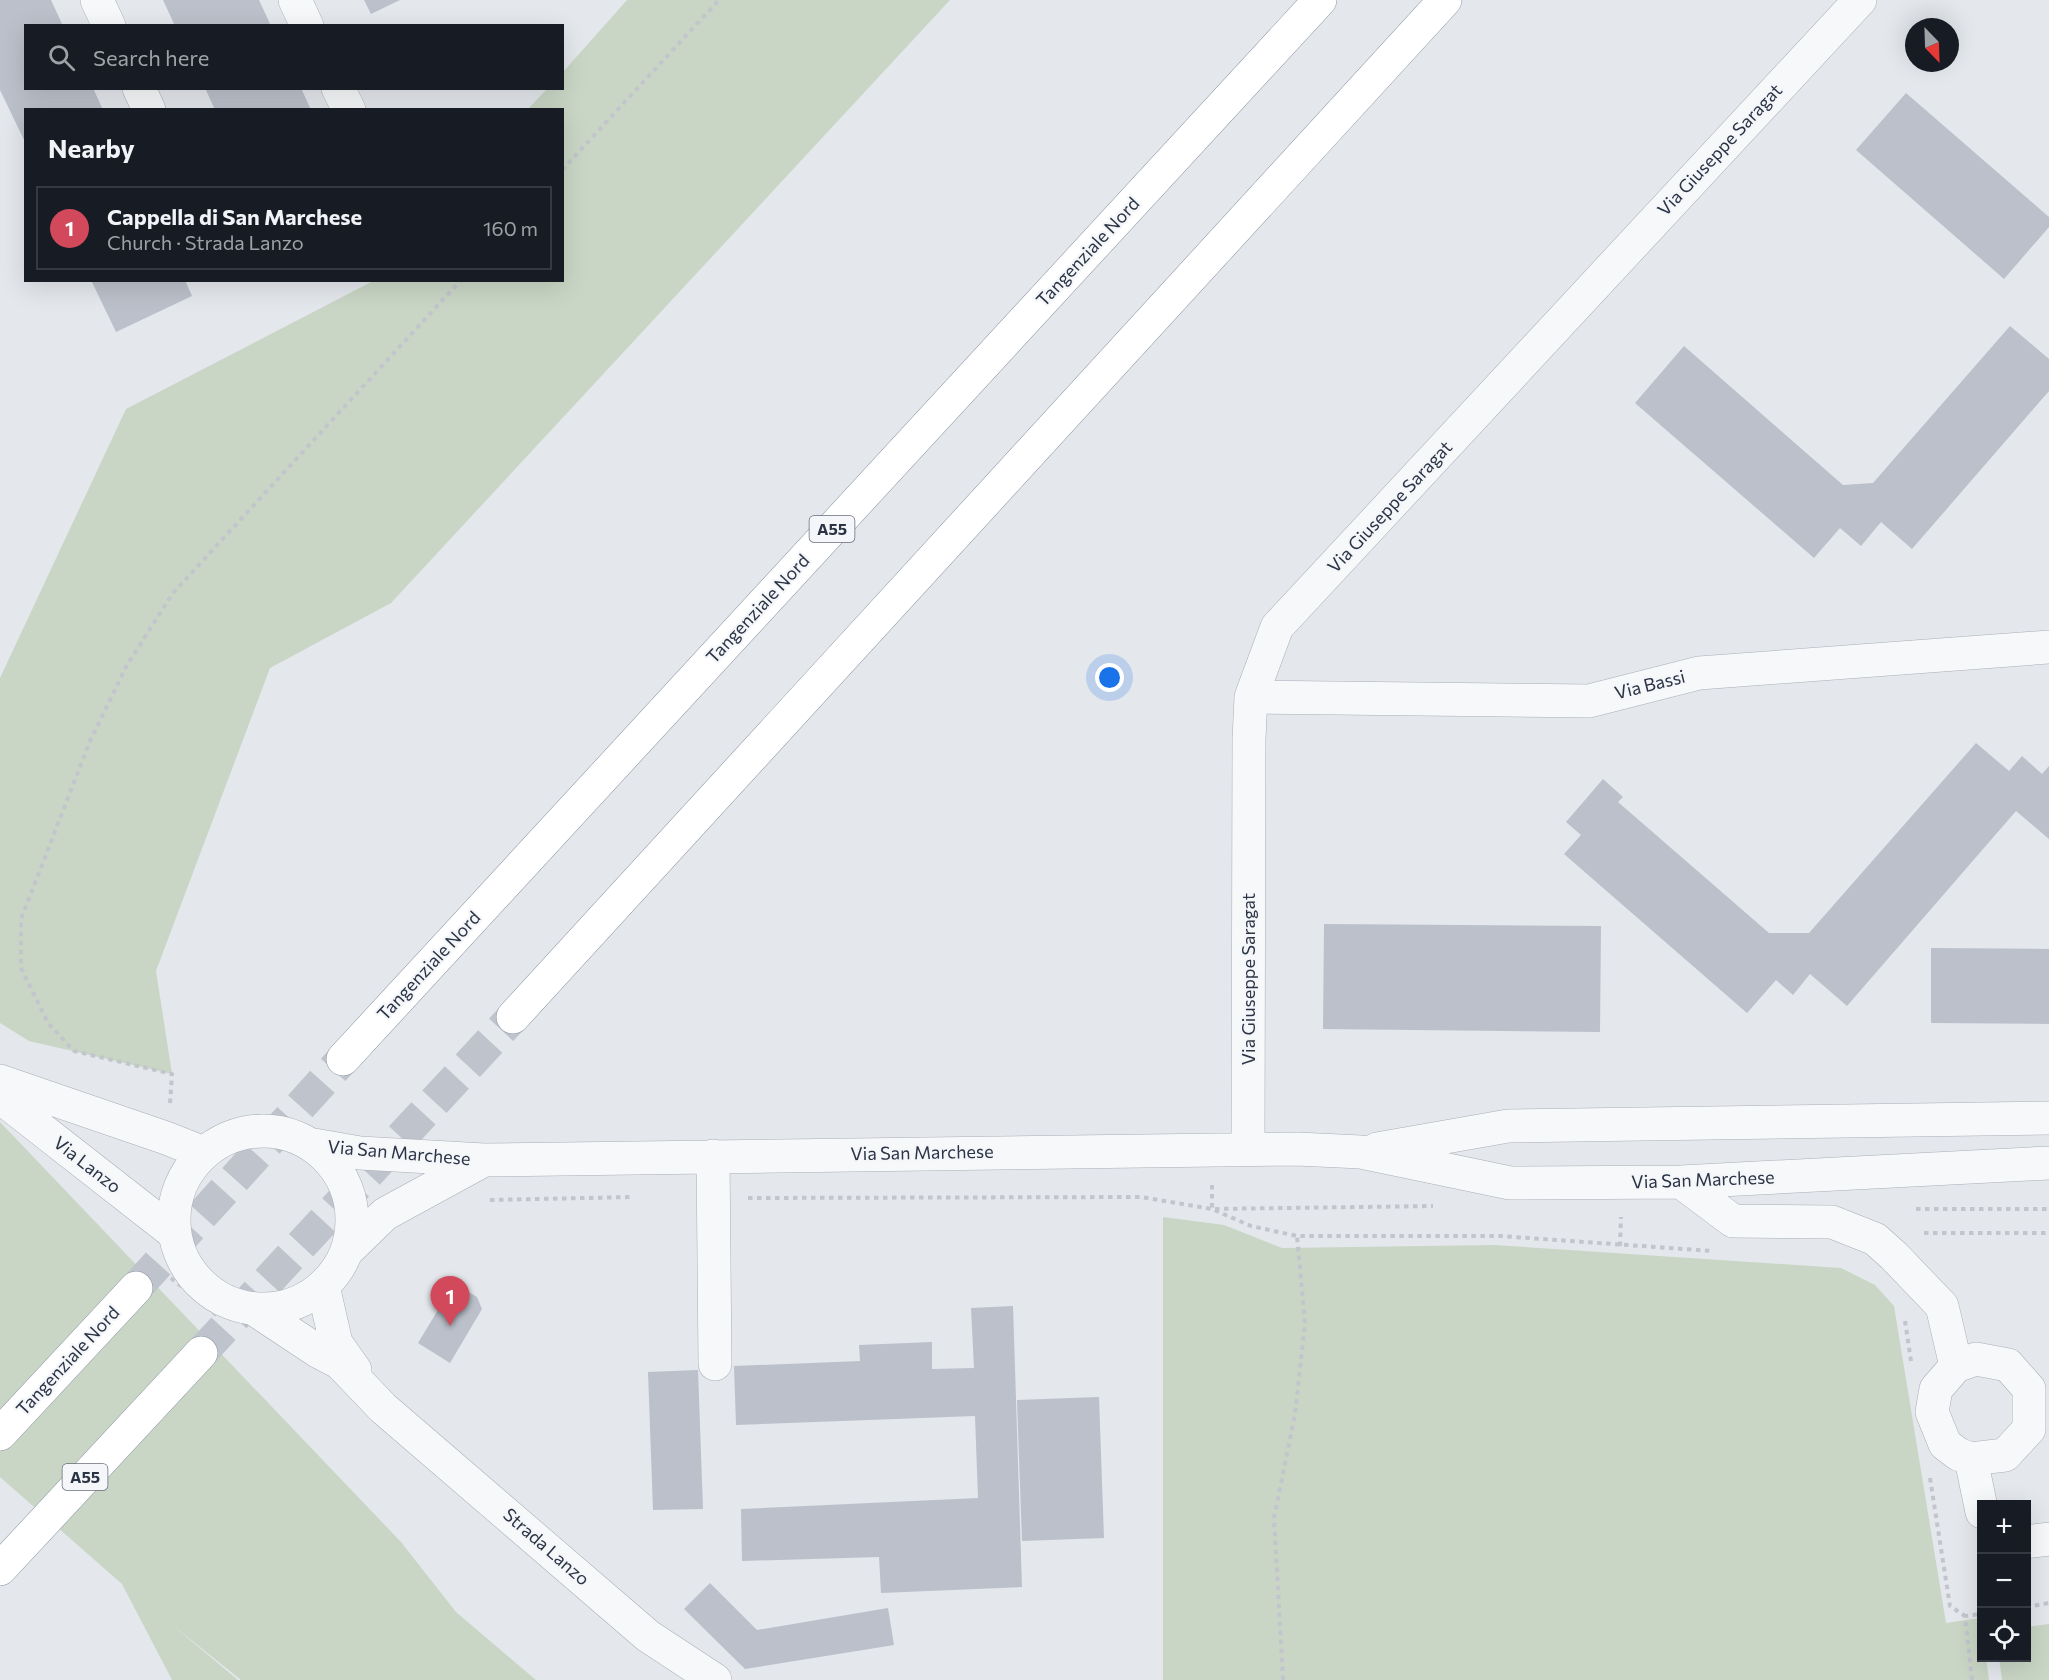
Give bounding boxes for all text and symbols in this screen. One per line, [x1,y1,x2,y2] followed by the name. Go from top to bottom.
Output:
[1905,18,1959,72] north arrow
[24,24,564,90] search box
[45,41,78,74] icon: search
[93,44,209,71] text: Search here
[1652,79,1786,220] street label: Via Giuseppe Saragat
[48,132,135,163] text: Nearby
[1031,192,1143,310] street label: Tangenziale Nord
[107,203,362,230] text: Cappella di San Marchese
[65,216,74,240] text: 1
[483,216,538,240] text: 160 m
[107,230,304,254] text: Church · Strada Lanzo
[1322,436,1456,577] street label: Via Giuseppe Saragat
[810,516,854,542] road number: A55
[701,549,813,667] street label: Tangenziale Nord
[1095,663,1124,692] your location
[1612,665,1687,703] street label: Via Bassi
[1237,893,1259,1065] street label: Via Giuseppe Saragat
[372,906,484,1024] street label: Tangenziale Nord
[49,1131,126,1197] street label: Via Lanzo
[327,1135,471,1169] street label: Via San Marchese
[850,1140,994,1164] street label: Via San Marchese
[1631,1166,1775,1192] street label: Via San Marchese
[430,1276,470,1326] pin: 1
[11,1301,123,1419] street label: Tangenziale Nord
[62,1464,107,1490] road number: A55
[1977,1500,2031,1662] map controls
[1977,1500,2031,1554] button: +
[499,1503,594,1590] street label: Strada Lanzo
[1977,1554,2031,1608] button: −
[1977,1608,2031,1662] button: locate

